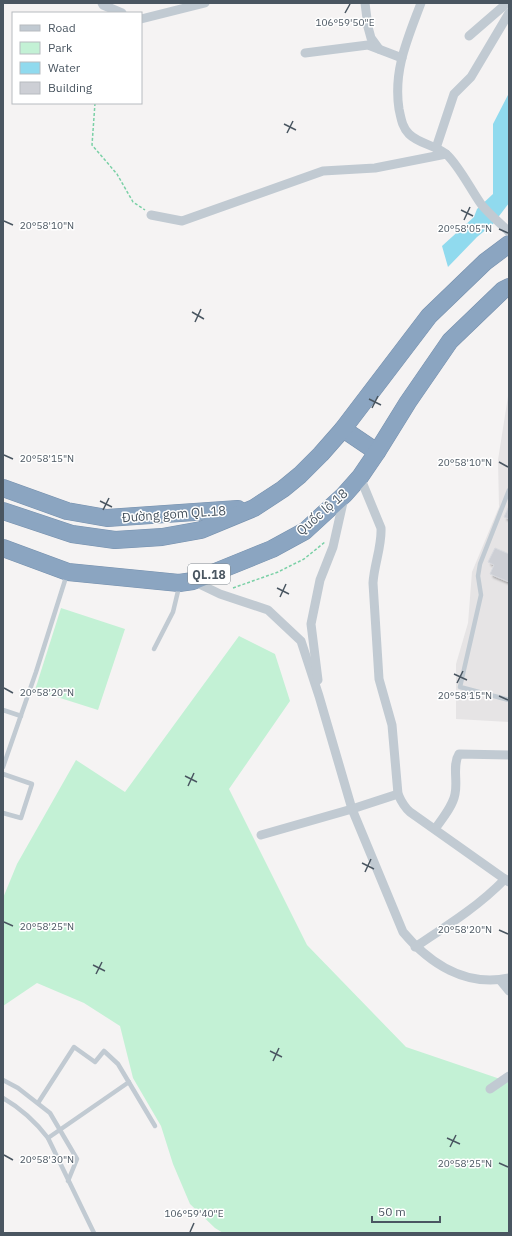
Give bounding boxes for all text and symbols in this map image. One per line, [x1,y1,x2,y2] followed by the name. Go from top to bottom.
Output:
[12,12,142,104] legend
[315,16,375,29] text: 106°59'50"E
[48,20,76,35] text: Road
[48,40,73,55] text: Park
[48,60,81,75] text: Water
[48,80,93,95] text: Building
[20,219,74,232] text: 20°58'10"N
[438,222,492,235] text: 20°58'05"N
[20,452,74,465] text: 20°58'15"N
[438,456,492,469] text: 20°58'10"N
[293,485,351,539] street label: Quốc lộ 18
[121,502,227,526] street label: Đường gom QL.18
[188,564,230,584] road number: QL.18
[20,686,74,699] text: 20°58'20"N
[438,689,492,702] text: 20°58'15"N
[20,920,74,933] text: 20°58'25"N
[438,923,492,936] text: 20°58'20"N
[20,1153,74,1166] text: 20°58'30"N
[438,1157,492,1170] text: 20°58'25"N
[372,1198,440,1224] scale bar
[378,1204,406,1219] text: 50 m
[164,1207,224,1220] text: 106°59'40"E

